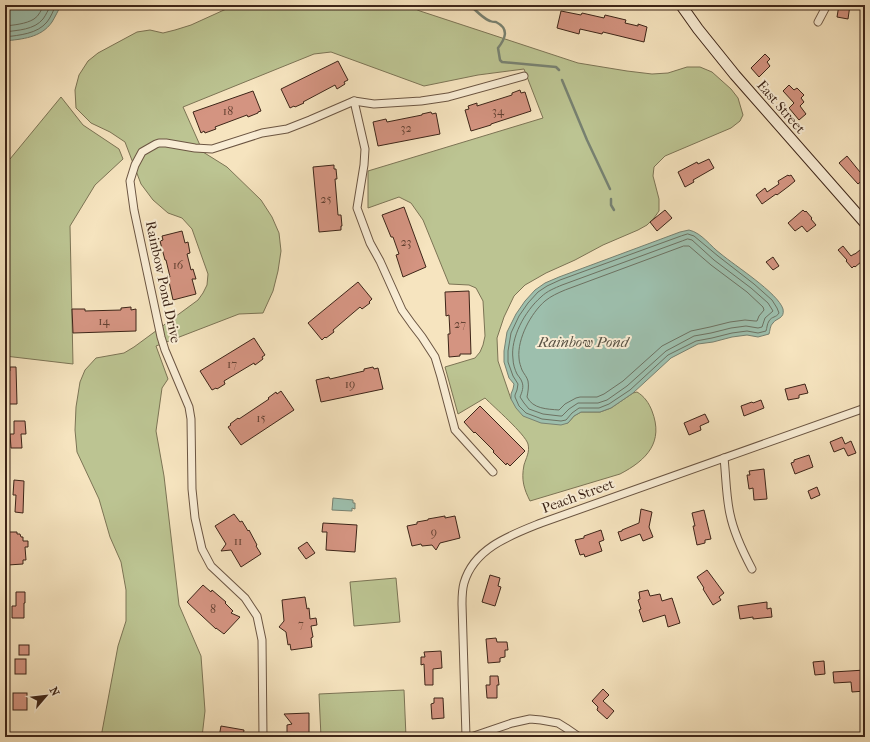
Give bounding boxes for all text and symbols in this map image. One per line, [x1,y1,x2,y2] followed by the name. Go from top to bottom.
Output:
[753,77,809,137] street label: East Street
[223,104,233,118] house number: 18
[492,104,505,118] house number: 34
[400,121,412,135] house number: 32
[320,192,332,206] house number: 25
[142,219,184,345] street label: Rainbow Pond Drive
[400,235,412,249] house number: 23
[173,258,184,272] house number: 16
[98,314,111,328] house number: 14
[454,317,466,331] house number: 27
[537,333,631,351] water label: Rainbow Pond
[227,357,237,371] house number: 17
[345,377,355,391] house number: 19
[256,411,266,425] house number: 15
[540,475,616,517] street label: Peach Street
[431,525,437,539] house number: 9
[234,534,242,548] house number: 11
[210,602,216,616] house number: 8
[298,617,304,631] house number: 7
[26,676,66,716] north arrow
[47,685,62,699] text: N

